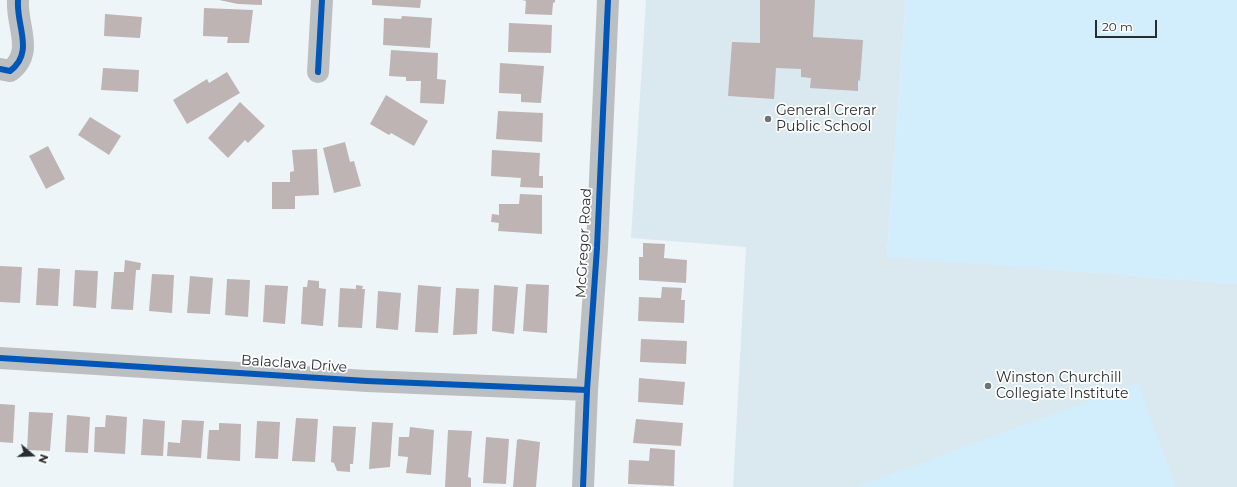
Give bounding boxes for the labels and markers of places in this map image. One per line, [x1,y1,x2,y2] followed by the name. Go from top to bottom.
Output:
[776,103,877,136] place label: General Crerar Public School
[763,114,773,124] marker: General Crerar Public School
[996,370,1128,402] place label: Winston Churchill Collegiate Institute
[983,381,993,391] marker: Winston Churchill Collegiate Institute

